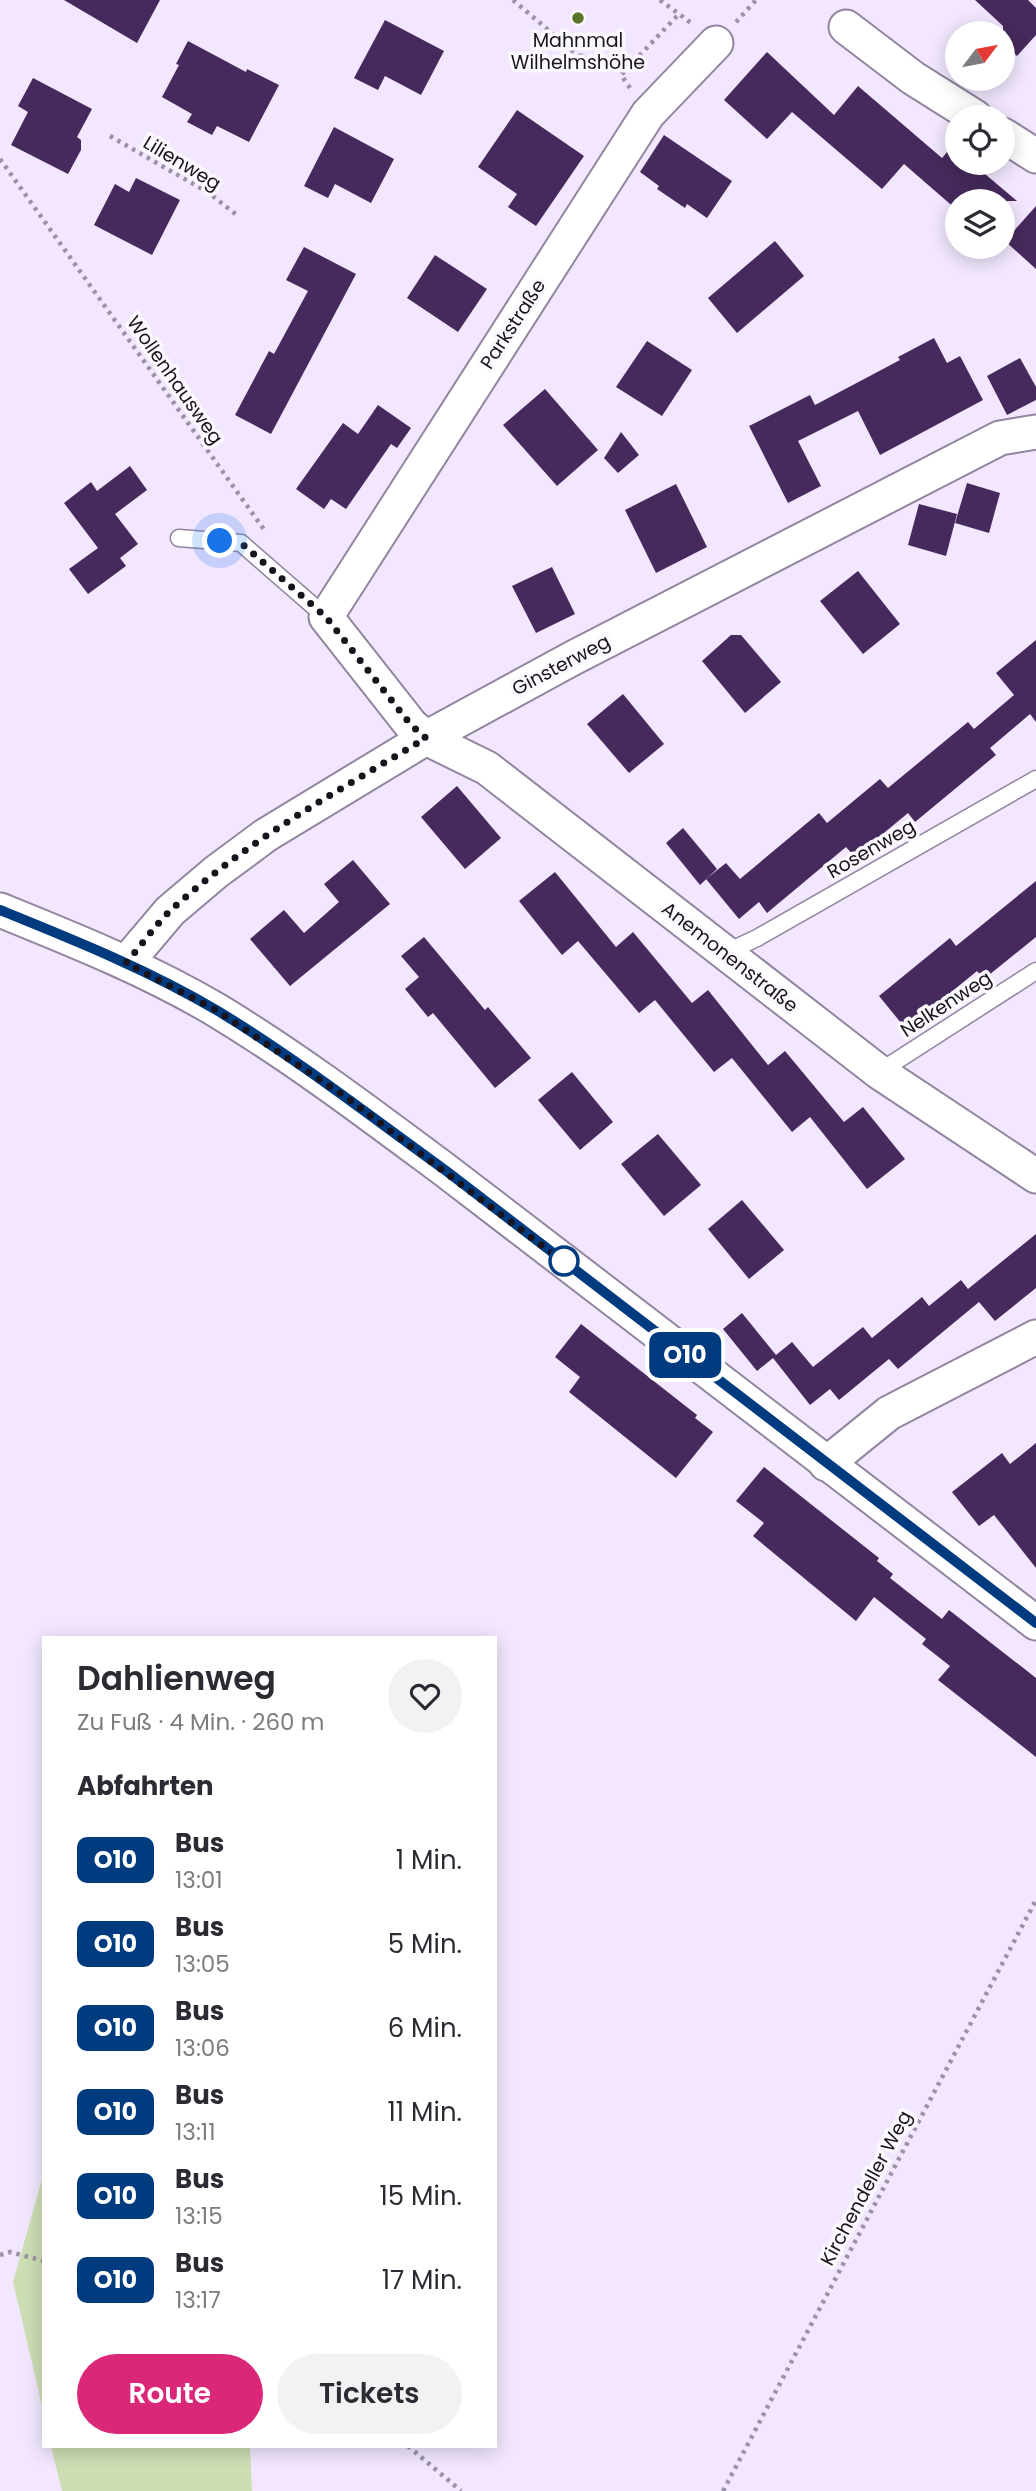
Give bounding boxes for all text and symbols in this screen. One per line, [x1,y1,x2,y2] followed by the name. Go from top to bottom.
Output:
[570,10,586,26] marker: Mahnmal Wilhelmshöhe
[945,21,1015,91] north arrow
[945,21,1015,259] map controls
[511,27,645,76] place label: Mahnmal Wilhelmshöhe
[945,105,1015,175] button: locate
[138,129,226,197] street label: Lilienweg
[945,189,1015,259] button: layers
[474,274,552,374] street label: Parkstraße
[121,310,229,450] street label: Wollenhausweg
[202,523,237,558] your location
[507,628,615,702] street label: Ginsterweg
[822,813,920,885] street label: Rosenweg
[656,895,804,1019] street label: Anemonenstraße
[895,964,997,1044] street label: Nelkenweg
[549,1246,579,1276] unlabelled marker
[645,1332,725,1378] line badge: O10
[663,1338,707,1371] text: O10
[77,1655,276,1702] text: Dahlienweg
[388,1659,462,1733] button: heart
[77,1706,324,1738] text: Zu Fuß · 4 Min. · 260 m
[77,1768,214,1804] text: Abfahrten
[175,1825,224,1861] text: Bus
[396,1842,462,1878] text: 1 Min.
[94,1843,137,1876] text: O10
[175,1864,223,1896] text: 13:01
[175,1909,224,1945] text: Bus
[388,1926,462,1962] text: 5 Min.
[94,1927,137,1960] text: O10
[175,1948,230,1980] text: 13:05
[175,1993,224,2029] text: Bus
[388,2010,462,2046] text: 6 Min.
[94,2011,137,2044] text: O10
[175,2032,230,2064] text: 13:06
[175,2077,224,2113] text: Bus
[388,2094,462,2130] text: 11 Min.
[94,2095,137,2128] text: O10
[814,2106,918,2270] street label: Kirchendeller Weg
[175,2116,216,2148] text: 13:11
[175,2161,224,2197] text: Bus
[380,2178,462,2214] text: 15 Min.
[94,2179,137,2212] text: O10
[175,2200,223,2232] text: 13:15
[175,2245,224,2281] text: Bus
[382,2262,462,2298] text: 17 Min.
[94,2263,137,2296] text: O10
[175,2284,221,2316] text: 13:17
[77,2354,263,2434] button: Route
[277,2354,462,2434] button: Tickets

